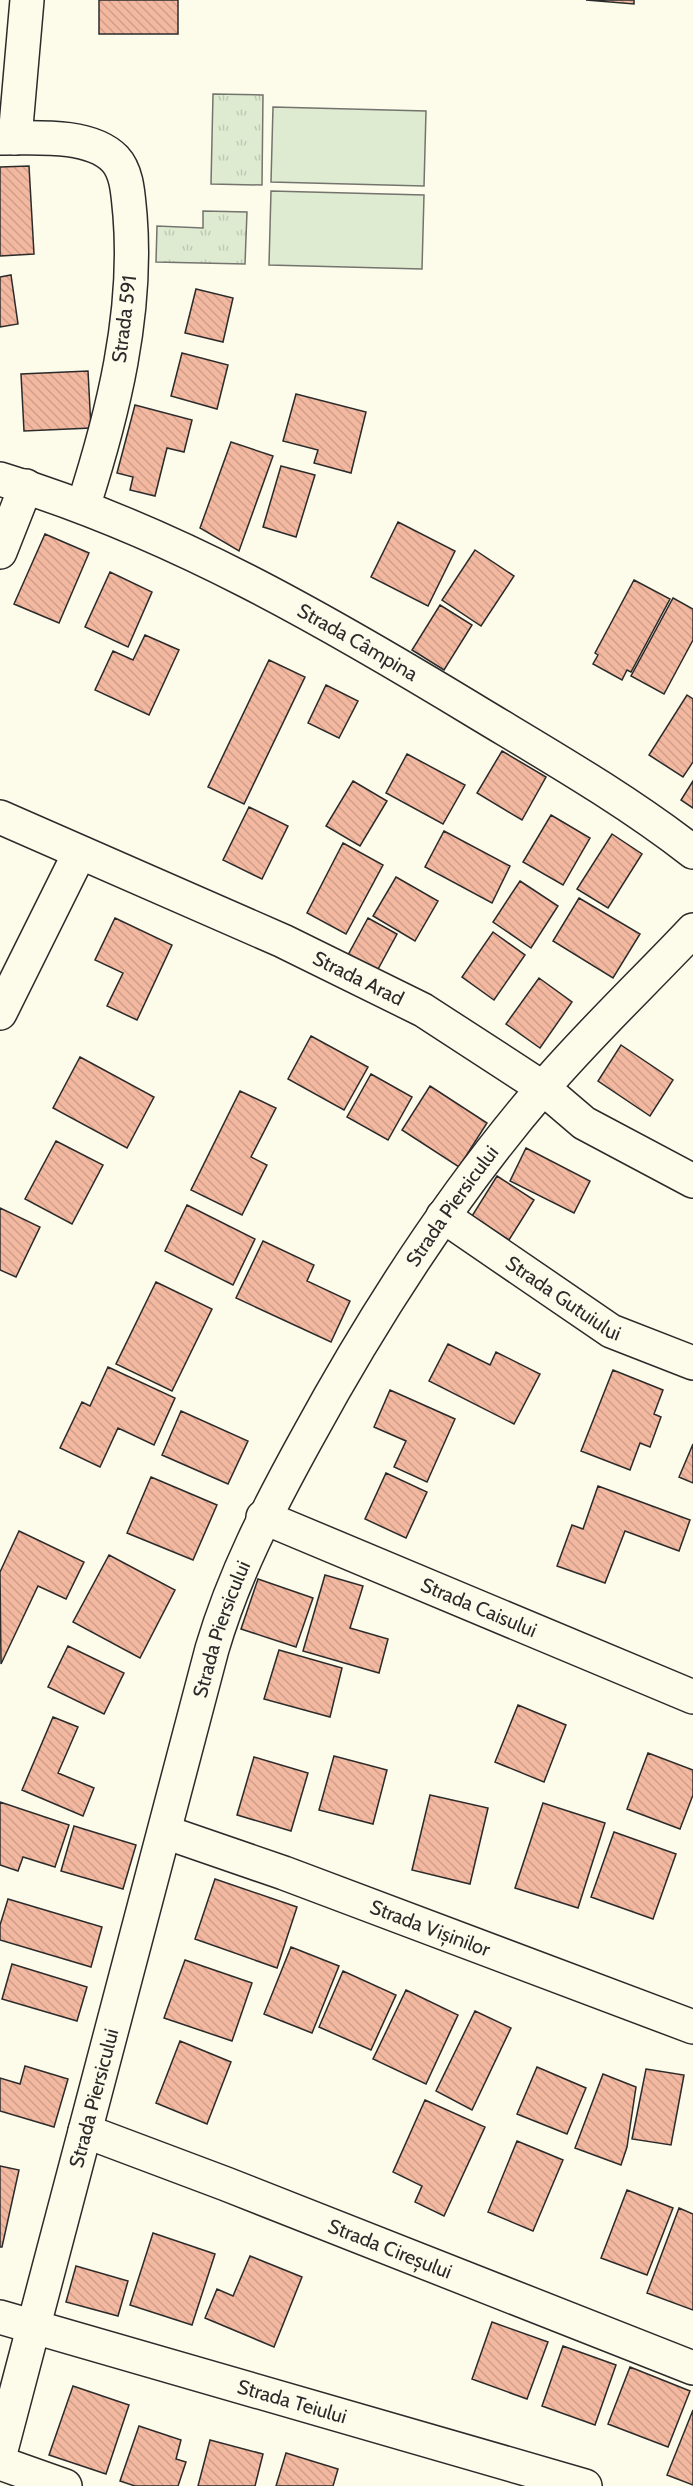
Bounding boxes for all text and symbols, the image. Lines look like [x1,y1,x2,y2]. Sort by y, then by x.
street label: Strada 591 [107,274,141,364]
street label: Strada Câmpina [293,598,423,686]
street label: Strada Arad [309,946,408,1011]
street label: Strada Piersicului [401,1141,503,1271]
street label: Strada Gutuiului [501,1251,624,1346]
street label: Strada Piersicului [188,1557,255,1700]
street label: Strada Caisului [417,1572,540,1642]
street label: Strada Vișinilor [367,1895,494,1962]
street label: Strada Piersicului [64,2026,124,2170]
street label: Strada Cireșului [325,2213,455,2284]
street label: Strada Teiului [235,2374,350,2429]

